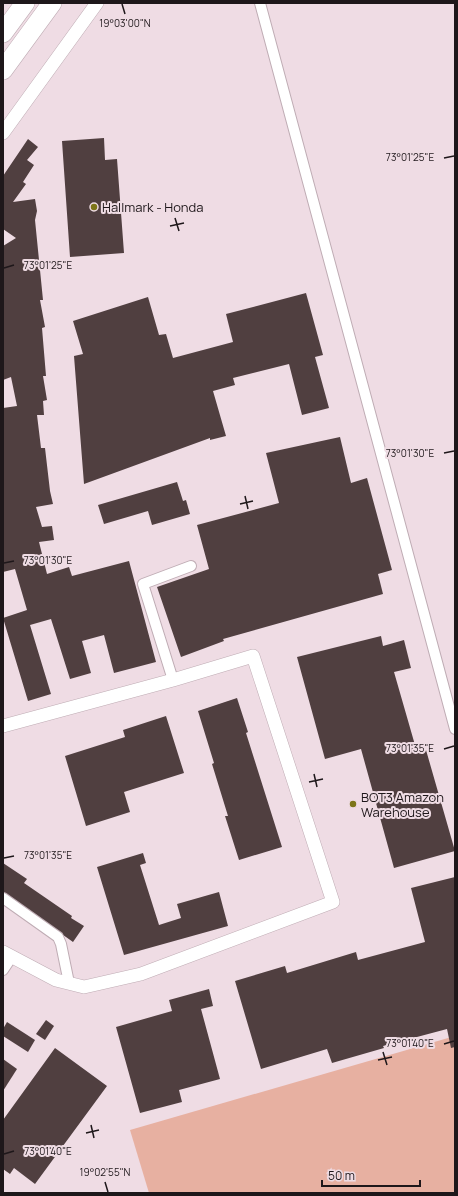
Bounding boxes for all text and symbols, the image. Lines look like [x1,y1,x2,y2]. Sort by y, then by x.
text: 19°03'00"N [99,16,151,30]
text: 73°01'25"E [386,150,434,164]
place label: Hallmark - Honda [102,198,203,216]
marker: Hallmark - Honda [89,202,99,212]
text: 73°01'25"E [24,258,72,272]
text: 73°01'30"E [386,446,435,460]
text: 73°01'30"E [24,553,73,567]
text: 73°01'35"E [386,741,434,755]
place label: BOT3 Amazon Warehouse [361,788,444,821]
marker: BOT3 Amazon Warehouse [348,799,358,809]
text: 73°01'35"E [24,848,72,862]
text: 73°01'40"E [386,1036,434,1050]
text: 73°01'40"E [24,1144,72,1158]
scale bar [322,1162,420,1188]
text: 19°02'55"N [80,1165,131,1179]
text: 50 m [328,1167,355,1184]

